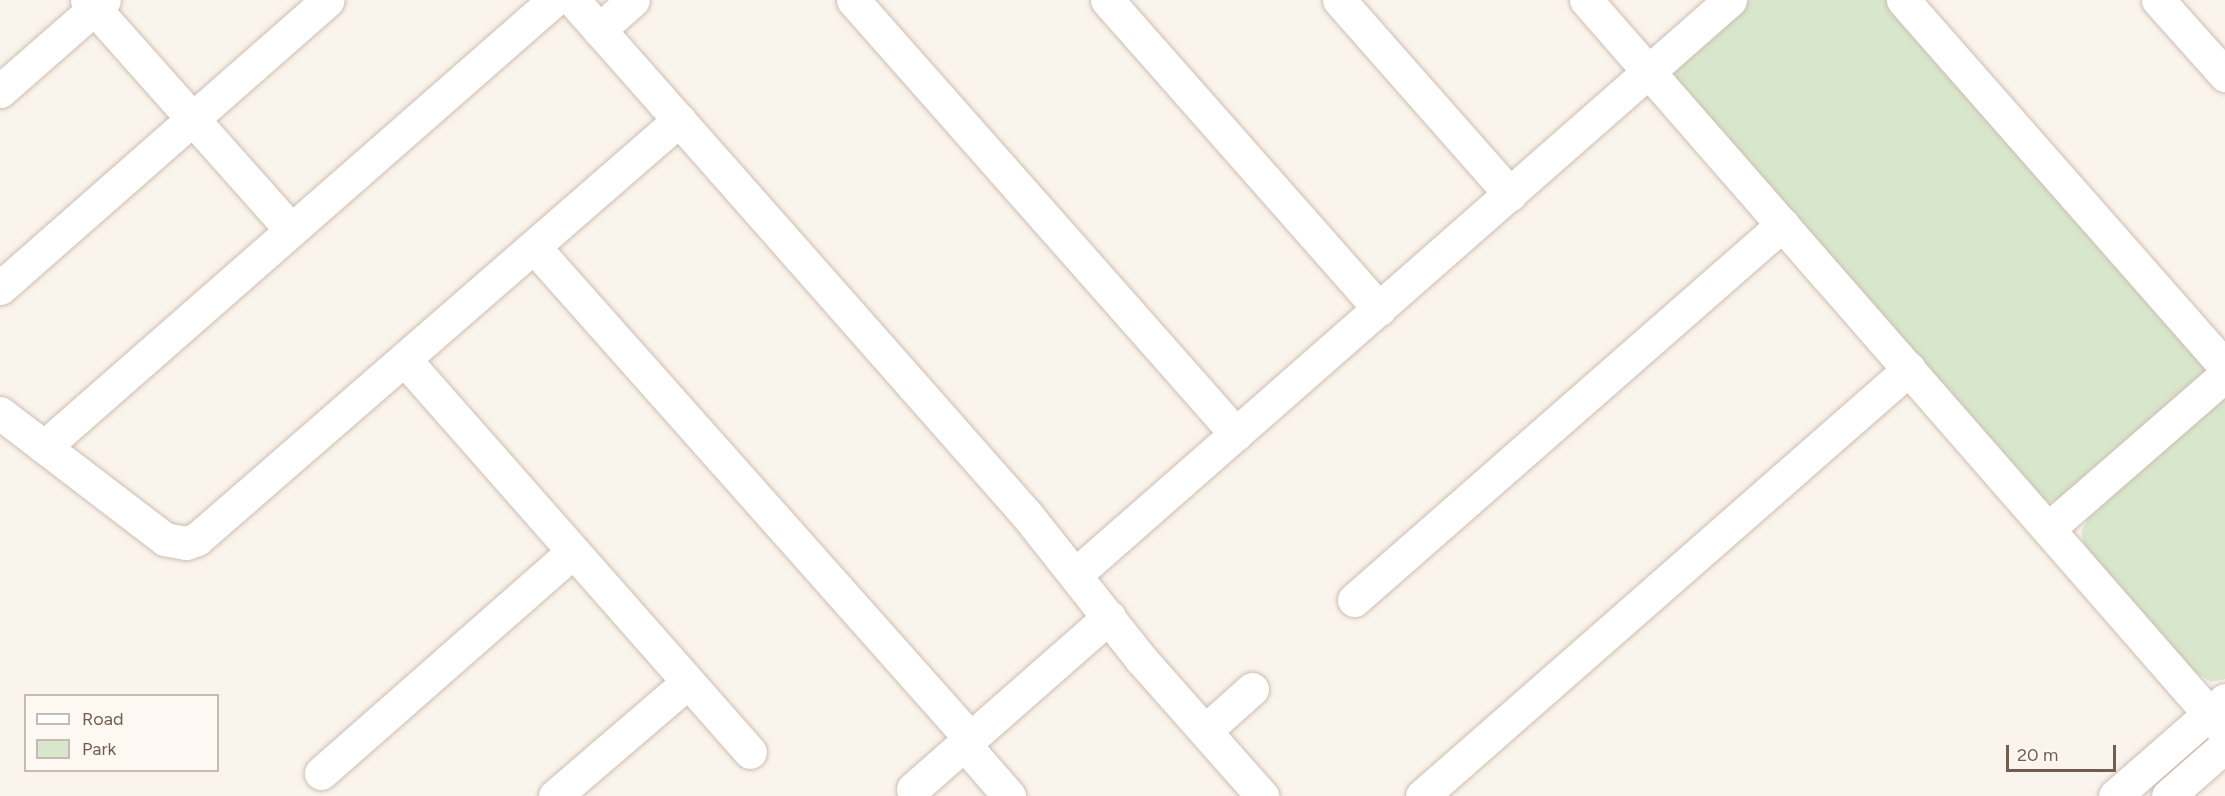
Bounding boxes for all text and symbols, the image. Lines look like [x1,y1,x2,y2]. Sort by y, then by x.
legend [24,694,219,772]
text: Road [82,708,123,730]
scale bar [2009,733,2118,771]
text: Park [82,738,116,760]
text: 20 m [2017,744,2058,766]

